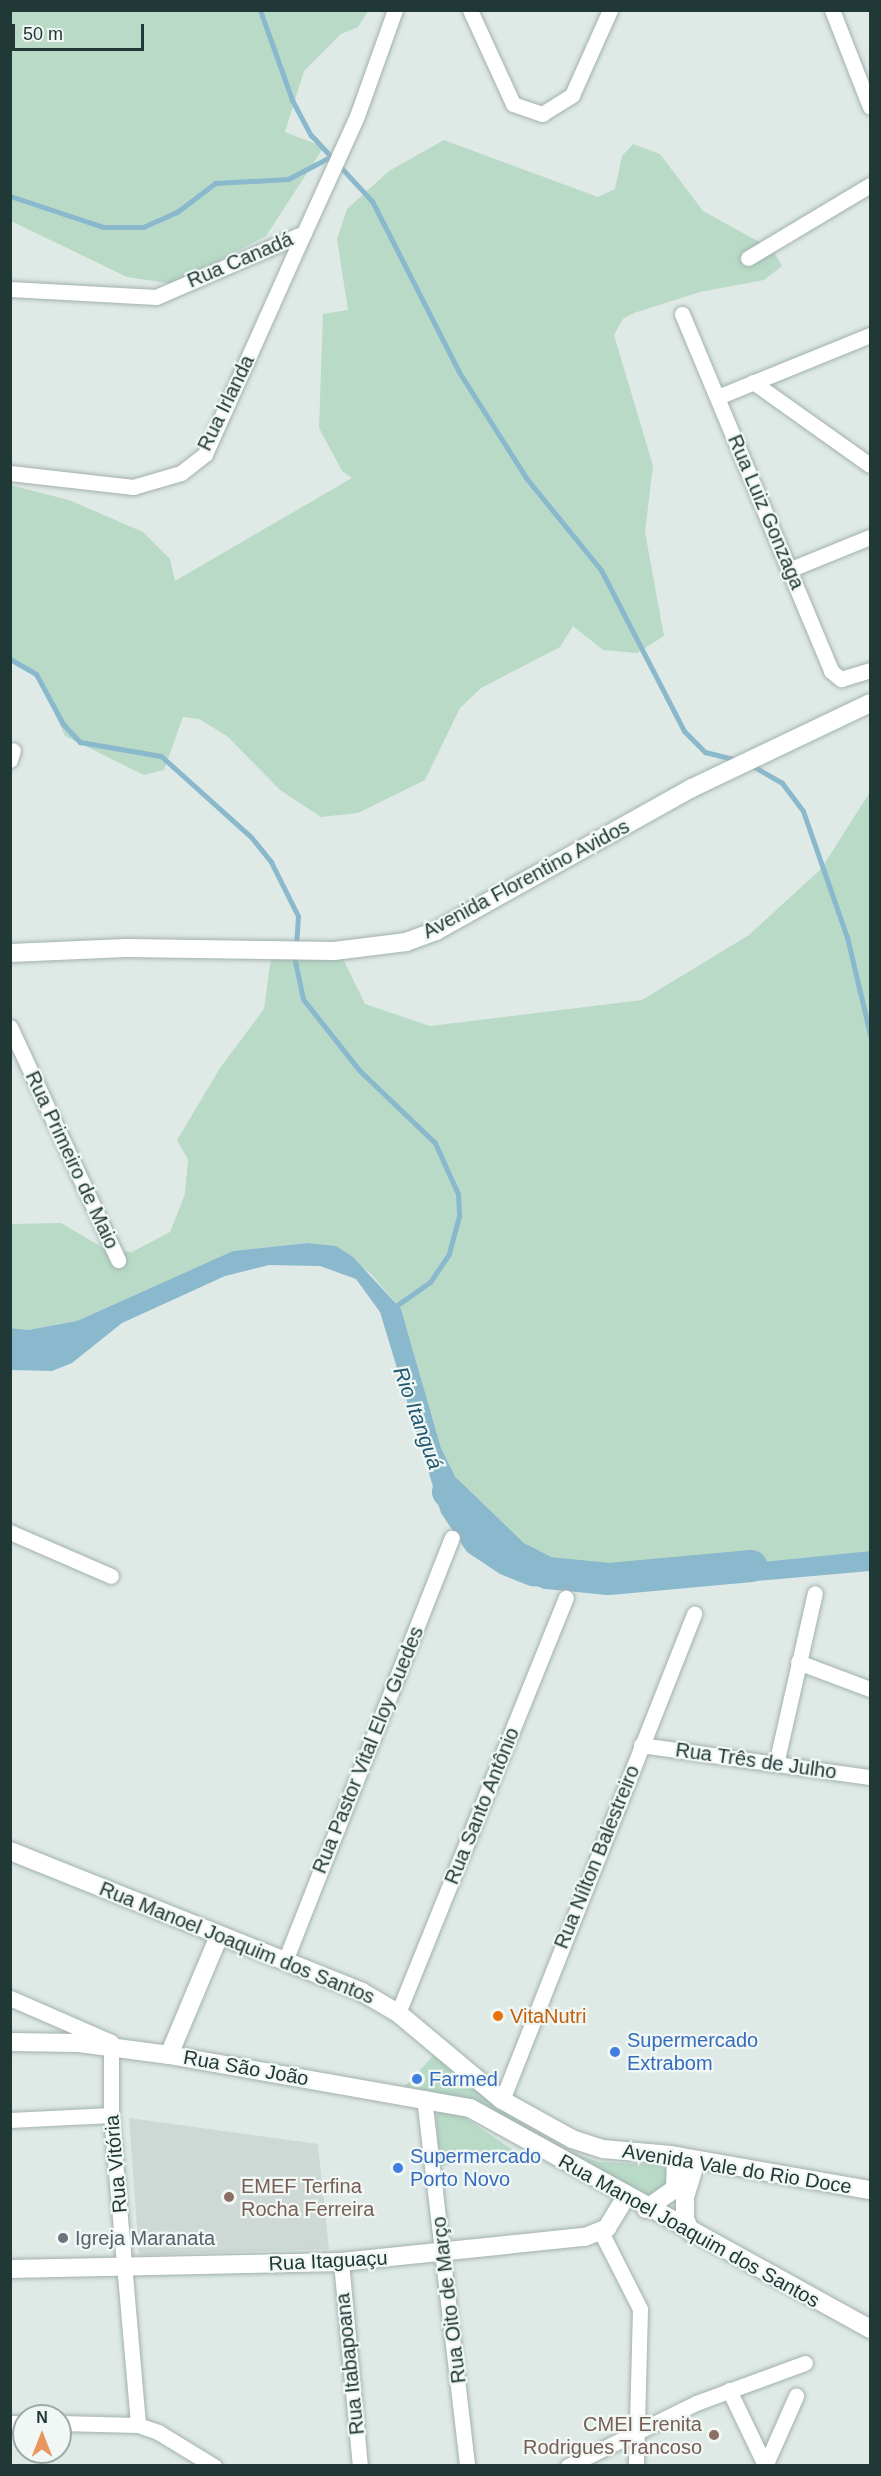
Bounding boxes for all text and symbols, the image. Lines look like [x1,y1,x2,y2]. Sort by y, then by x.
scale bar [15,12,147,50]
text: 50 m [23,24,63,44]
street label: Rua Canadá [184,227,296,293]
street label: Rua Irlanda [193,351,259,455]
street label: Rua Luiz Gonzaga [723,431,809,593]
street label: Avenida Florentino Avidos [418,814,634,944]
street label: Rua Primeiro de Maio [20,1067,124,1253]
water label: Rio Itanguá [388,1363,448,1473]
street label: Rua Pastor Vital Eloy Guedes [307,1623,429,1877]
street label: Rua Santo Antônio [439,1724,525,1888]
street label: Rua Três de Julho [674,1738,838,1784]
street label: Rua Nílton Balestreiro [549,1762,645,1952]
street label: Rua Manoel Joaquim dos Santos [96,1877,378,2009]
place label: VitaNutri [510,2004,586,2028]
marker: VitaNutri [491,2009,505,2023]
place label: Supermercado Extrabom [627,2028,758,2075]
street label: Rua São João [182,2045,310,2091]
marker: Supermercado Extrabom [608,2045,622,2059]
place label: Farmed [429,2067,498,2091]
marker: Farmed [410,2072,424,2086]
street label: Rua Vitória [100,2114,132,2214]
street label: Avenida Vale do Rio Doce [621,2139,853,2199]
place label: Supermercado Porto Novo [410,2144,541,2191]
street label: Rua Manoel Joaquim dos Santos [554,2149,824,2313]
marker: Supermercado Porto Novo [391,2161,405,2175]
place label: EMEF Terfina Rocha Ferreira [241,2174,374,2221]
marker: EMEF Terfina Rocha Ferreira [222,2190,236,2204]
street label: Rua Oito de Março [427,2215,471,2385]
place label: Igreja Maranata [75,2226,215,2250]
marker: Igreja Maranata [56,2231,70,2245]
street label: Rua Itaguaçu [268,2246,388,2276]
street label: Rua Itabapoana [331,2292,369,2436]
north arrow [12,2404,72,2464]
text: N [36,2409,48,2426]
place label: CMEI Erenita Rodrigues Trancoso [523,2412,702,2459]
marker: CMEI Erenita Rodrigues Trancoso [707,2428,721,2442]

